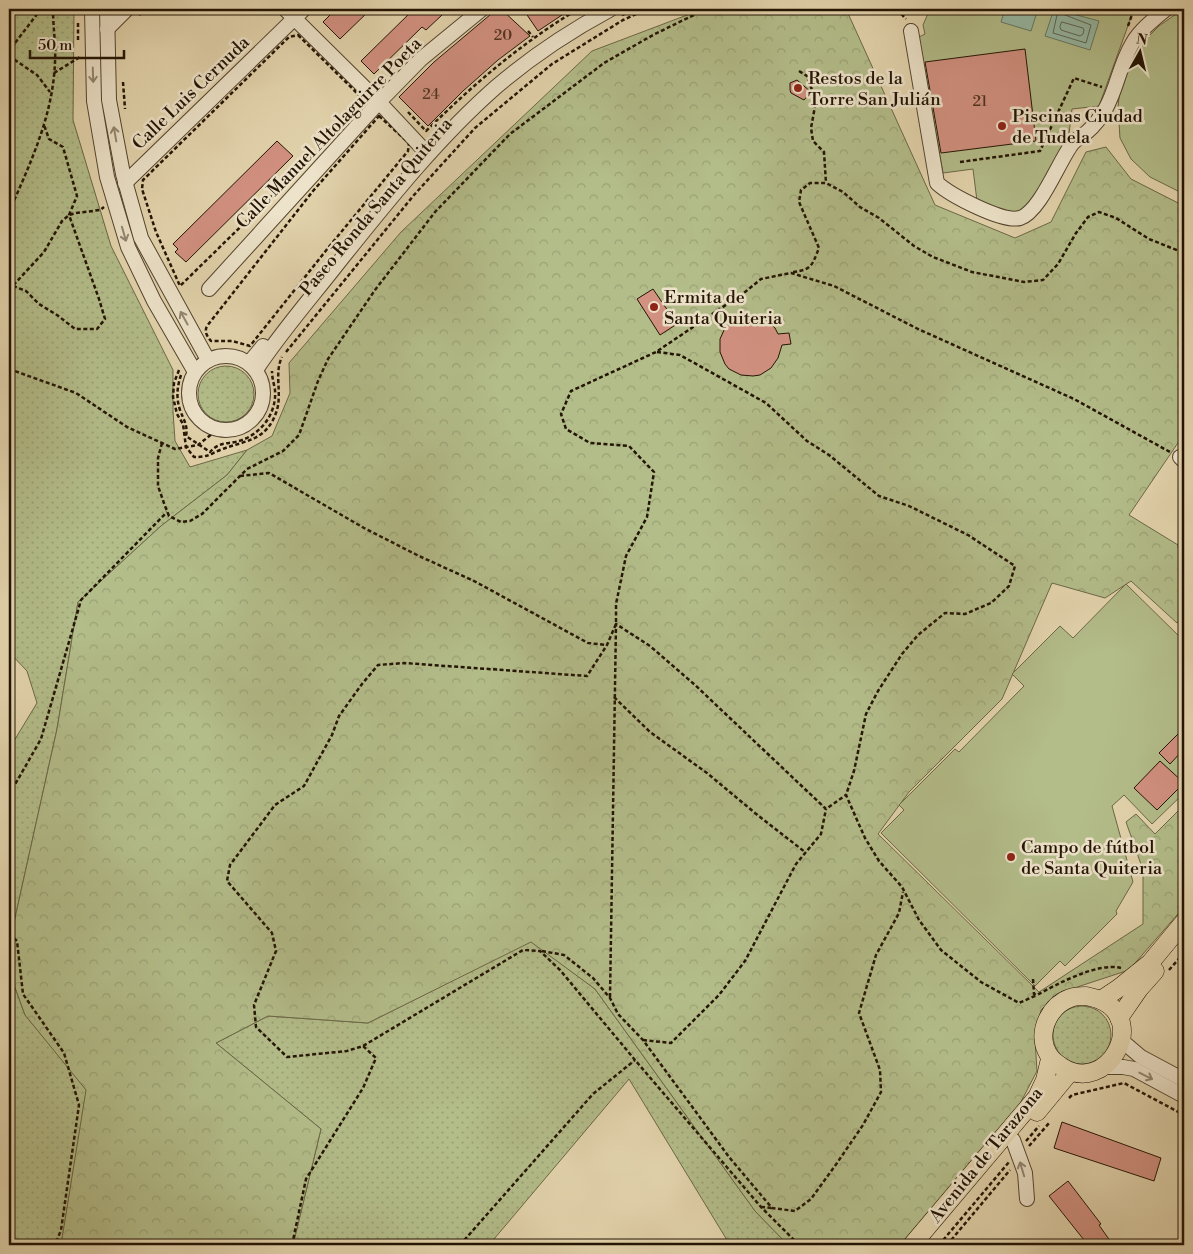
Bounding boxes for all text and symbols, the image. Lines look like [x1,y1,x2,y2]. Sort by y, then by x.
house number: 20 [494,26,512,45]
scale bar [30,28,124,60]
north arrow [1116,28,1166,78]
street label: Calle Luis Cernuda [127,30,255,155]
text: N [1135,30,1148,50]
street label: Calle Manuel Altolaguirre Poeta [231,32,427,234]
text: 50 m [38,36,72,55]
one-way arrow [89,67,98,83]
place label: Restos de la Torre San Julián [808,67,941,111]
marker: Restos de la Torre San Julián [792,82,804,94]
house number: 24 [422,85,440,104]
house number: 21 [972,92,988,111]
place label: Piscinas Ciudad de Tudela [1012,105,1143,149]
street label: Paseo Ronda Santa Quiteria [295,112,458,301]
marker: Piscinas Ciudad de Tudela [996,120,1008,132]
one-way arrow [110,127,120,143]
one-way arrow [120,225,130,241]
place label: Ermita de Santa Quiteria [664,286,783,330]
marker: Ermita de Santa Quiteria [648,301,660,313]
one-way arrow [179,311,189,325]
place label: Campo de fútbol de Santa Quiteria [1021,836,1163,880]
marker: Campo de fútbol de Santa Quiteria [1005,851,1017,863]
one-way arrow [1138,1071,1153,1081]
street label: Avenida de Tarazona [924,1082,1048,1228]
one-way arrow [1017,1161,1027,1177]

